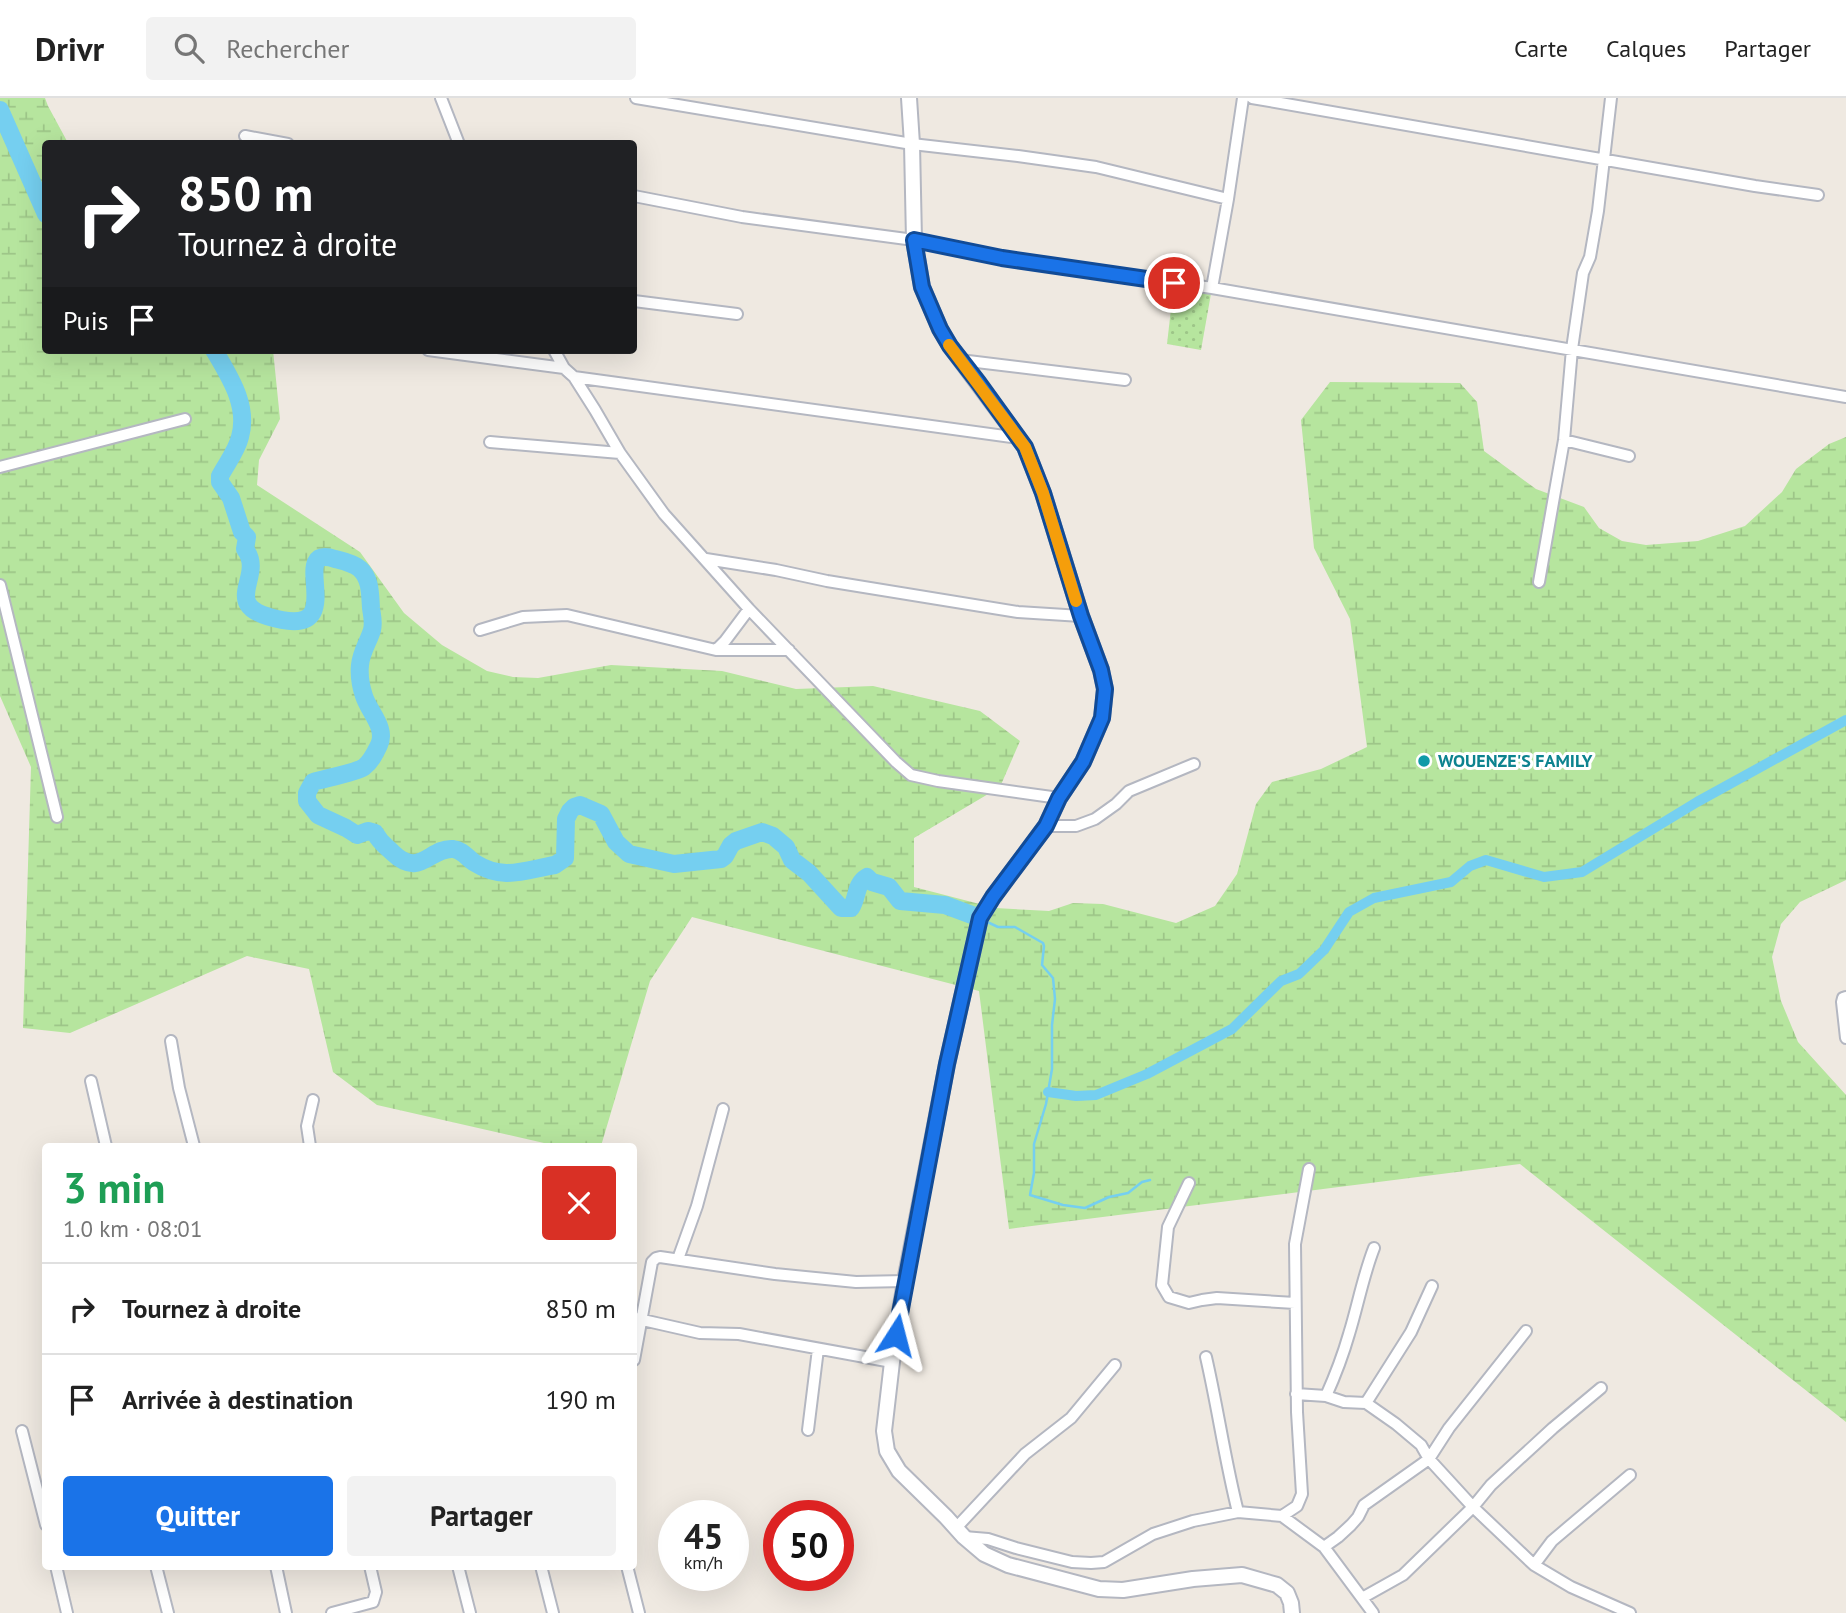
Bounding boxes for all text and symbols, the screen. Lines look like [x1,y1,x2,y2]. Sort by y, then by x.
search box [146,17,636,80]
text: Drivr [35,27,104,70]
icon: search [170,29,208,67]
text: Rechercher [226,32,349,65]
text: Carte [1514,33,1568,64]
text: Calques [1606,33,1686,64]
text: Partager [1724,33,1811,64]
text: 850 m [178,161,313,225]
icon: right [63,168,154,259]
text: Tournez à droite [178,223,397,265]
pin [1144,253,1204,313]
icon: arrive [1155,264,1193,302]
icon: arrive [123,301,161,339]
text: Puis [63,304,109,337]
place label: WOUENZE'S FAMILY [1438,749,1593,772]
marker: WOUENZE'S FAMILY [1416,753,1432,769]
text: 3 min [63,1160,165,1215]
button: close [542,1166,616,1240]
text: 1.0 km · 08:01 [63,1214,202,1243]
icon: right [63,1290,101,1328]
text: Tournez à droite [122,1292,301,1325]
text: 850 m [545,1292,616,1325]
position arrow [859,1298,933,1372]
icon: arrive [63,1381,101,1419]
text: Arrivée à destination [122,1383,353,1416]
text: 190 m [545,1383,616,1416]
button: Quitter [63,1476,333,1556]
button: Partager [347,1476,616,1556]
speed limit sign: 50 [763,1500,854,1591]
text: 45 [684,1513,723,1559]
text: km/h [684,1551,723,1574]

